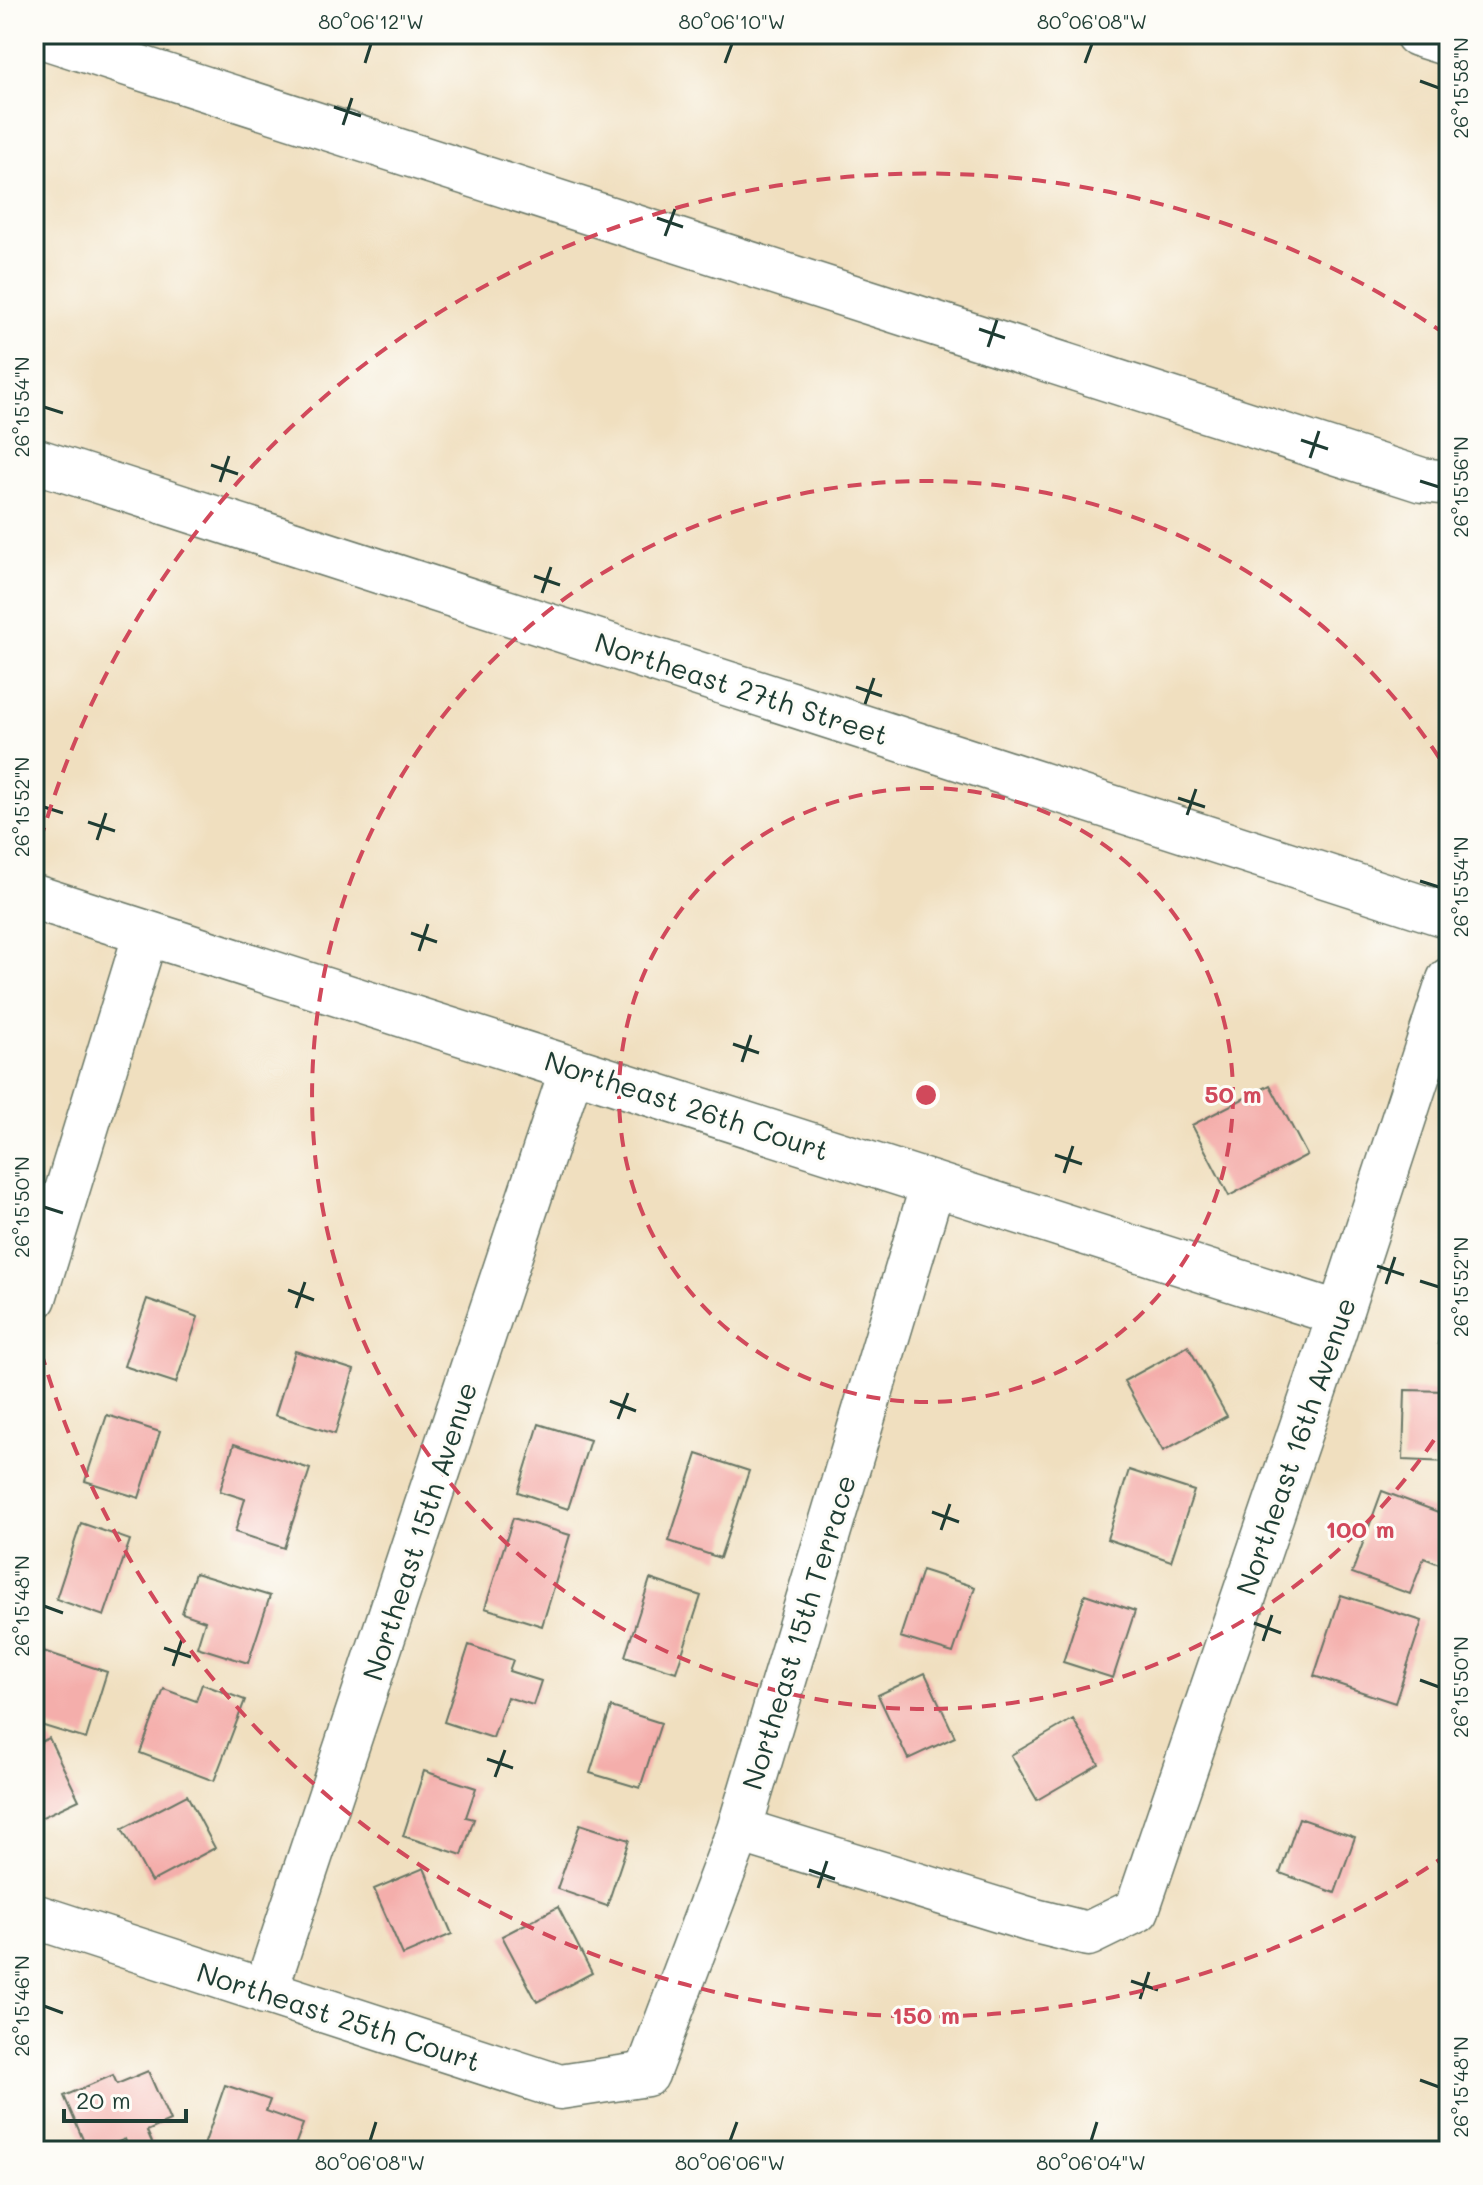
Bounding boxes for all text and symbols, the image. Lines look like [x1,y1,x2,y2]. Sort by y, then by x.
text: 80°06'12"W [318,8,424,34]
text: 80°06'10"W [679,8,785,34]
text: 80°06'08"W [1037,8,1147,34]
text: 26°15'58"N [1447,37,1473,139]
text: 26°15'54"N [8,356,34,458]
text: 26°15'56"N [1447,436,1473,538]
street label: Northeast 27th Street [591,624,893,752]
text: 26°15'52"N [8,757,34,857]
text: 26°15'54"N [1447,836,1473,938]
street label: Northeast 26th Court [540,1042,834,1168]
text: 50 m [1204,1078,1262,1109]
centre of rings [912,1081,940,1109]
text: 26°15'50"N [8,1156,34,1258]
text: 26°15'52"N [1447,1237,1473,1337]
street label: Northeast 16th Avenue [1227,1292,1363,1600]
street label: Northeast 15th Avenue [354,1377,484,1685]
street label: Northeast 15th Terrace [733,1470,863,1794]
text: 100 m [1325,1513,1395,1544]
text: 26°15'48"N [8,1555,34,1657]
text: 26°15'50"N [1447,1636,1473,1738]
street label: Northeast 25th Court [192,1953,486,2079]
text: 26°15'46"N [8,1955,34,2057]
text: 150 m [892,1999,960,2030]
text: 26°15'48"N [1447,2036,1473,2138]
scale bar [64,2073,186,2123]
text: 20 m [76,2084,131,2115]
text: 80°06'08"W [315,2149,425,2175]
text: 80°06'06"W [675,2149,785,2175]
text: 80°06'04"W [1036,2149,1146,2175]

